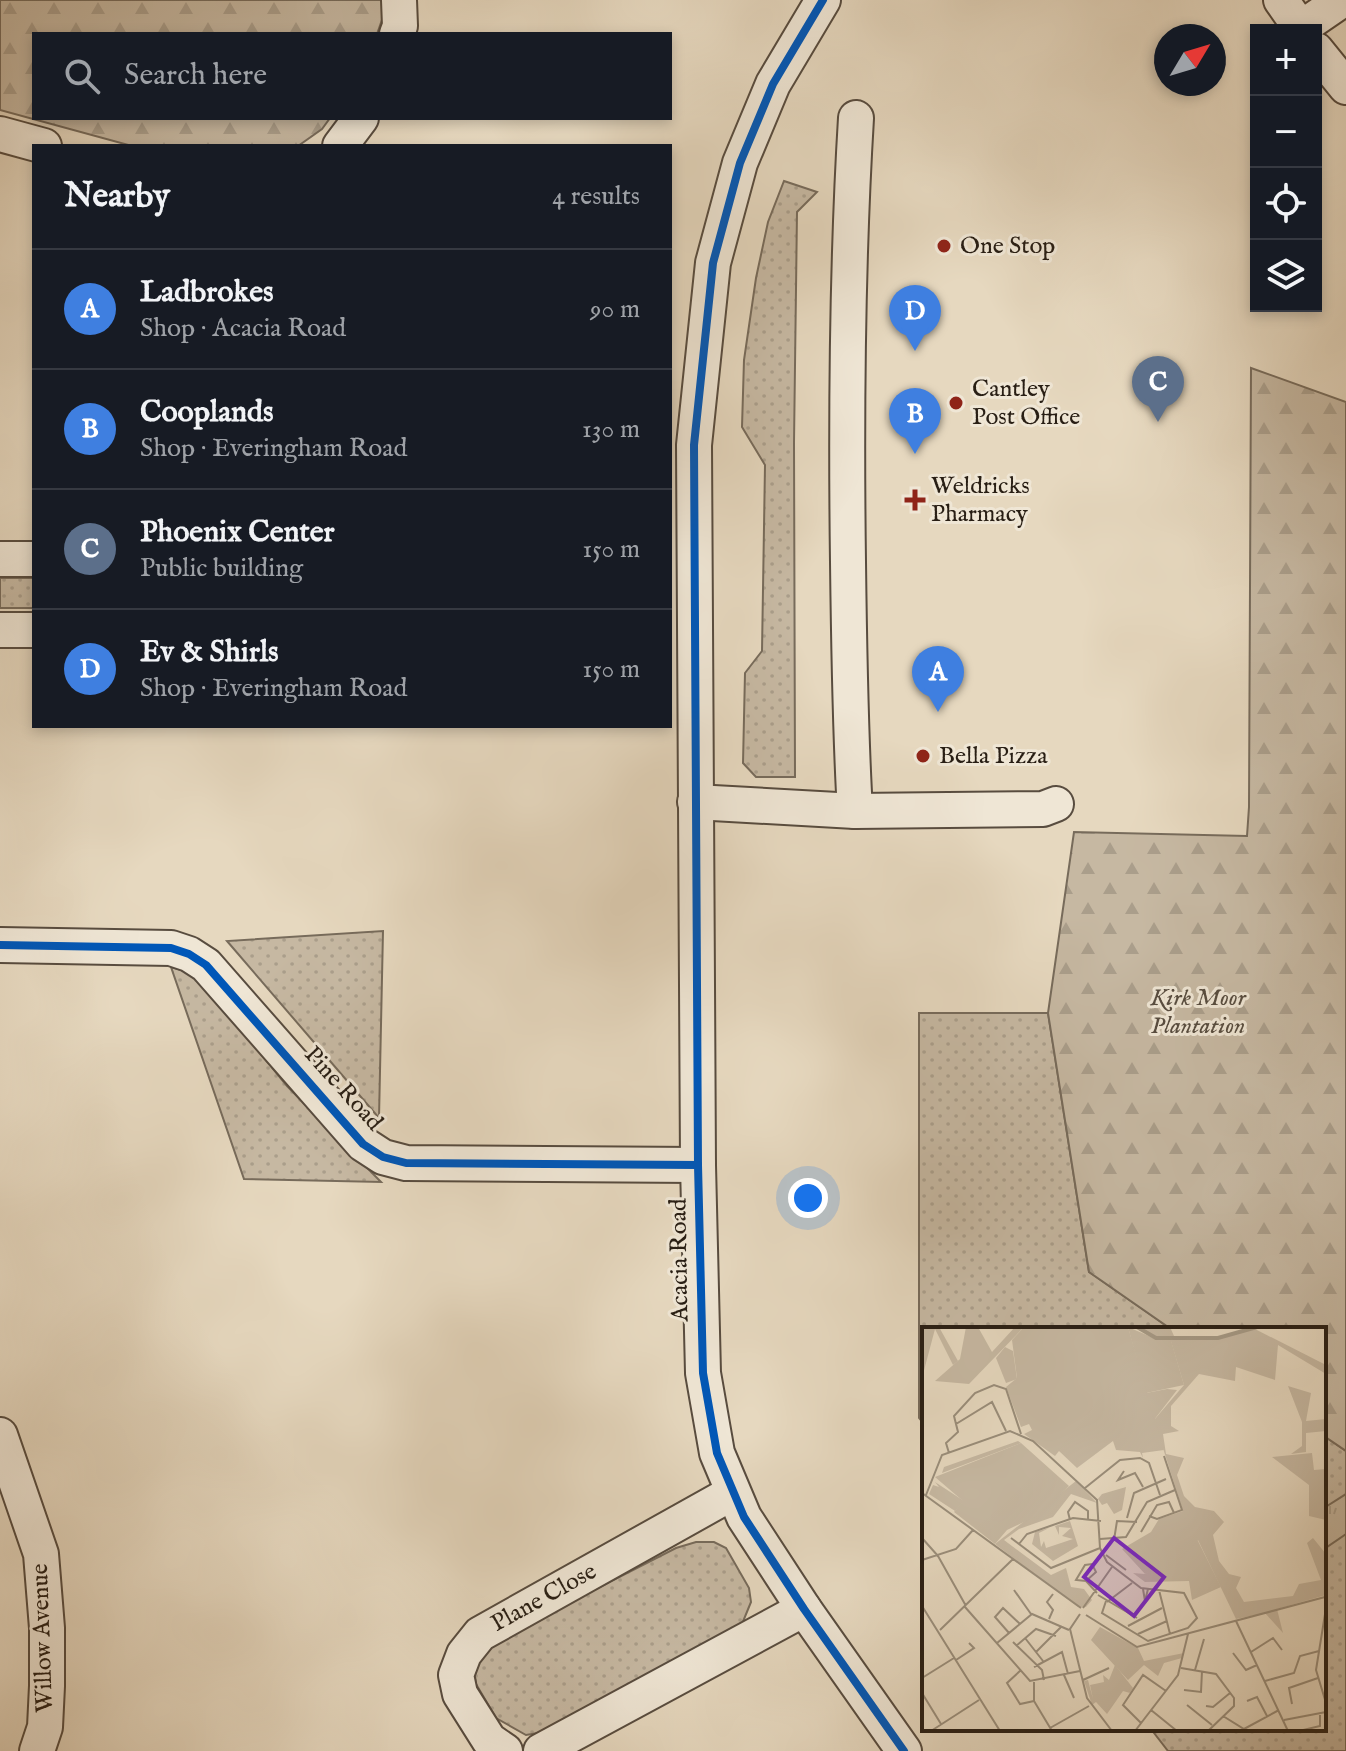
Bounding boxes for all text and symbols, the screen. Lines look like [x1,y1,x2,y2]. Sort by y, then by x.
north arrow [1154,24,1226,96]
map controls [1250,24,1322,312]
button: + [1250,24,1322,96]
search box [32,32,672,120]
icon: search [60,54,104,98]
text: Search here [124,57,267,95]
button: − [1250,96,1322,168]
button: locate [1250,168,1322,240]
text: Nearby [64,175,170,218]
text: 4 results [552,180,640,213]
place label: One Stop [960,231,1055,262]
marker: One Stop [935,237,953,255]
button: layers [1250,240,1322,312]
text: Ladbrokes [140,274,273,312]
pin: D [889,285,941,351]
text: A [81,293,99,326]
text: 90 m [590,293,640,326]
text: Shop · Acacia Road [140,312,346,345]
pin: C [1132,356,1184,422]
place label: Cantley Post Office [972,374,1080,433]
pin: B [889,388,941,454]
text: Cooplands [140,394,274,432]
marker: Cantley Post Office [947,394,965,412]
text: B [81,413,99,446]
text: 130 m [582,413,640,446]
text: Shop · Everingham Road [140,432,407,465]
place label: Weldricks Pharmacy [931,471,1030,530]
marker: Weldricks Pharmacy [906,491,924,509]
text: Phoenix Center [140,514,335,552]
text: C [81,533,99,566]
text: 150 m [582,533,640,566]
text: Public building [140,552,303,585]
text: Ev & Shirls [140,634,279,672]
pin: A [912,646,964,712]
text: D [80,653,100,686]
text: 150 m [582,653,640,686]
text: Shop · Everingham Road [140,672,407,705]
place label: Bella Pizza [939,741,1048,772]
marker: Bella Pizza [914,747,932,765]
park label: Kirk Moor Plantation [1149,983,1247,1042]
street label: Pine Road [297,1040,389,1138]
your location [788,1178,828,1218]
street label: Acacia Road [663,1198,697,1323]
inset map [922,1327,1326,1731]
street label: Plane Close [486,1556,602,1640]
street label: Willow Avenue [25,1563,61,1713]

